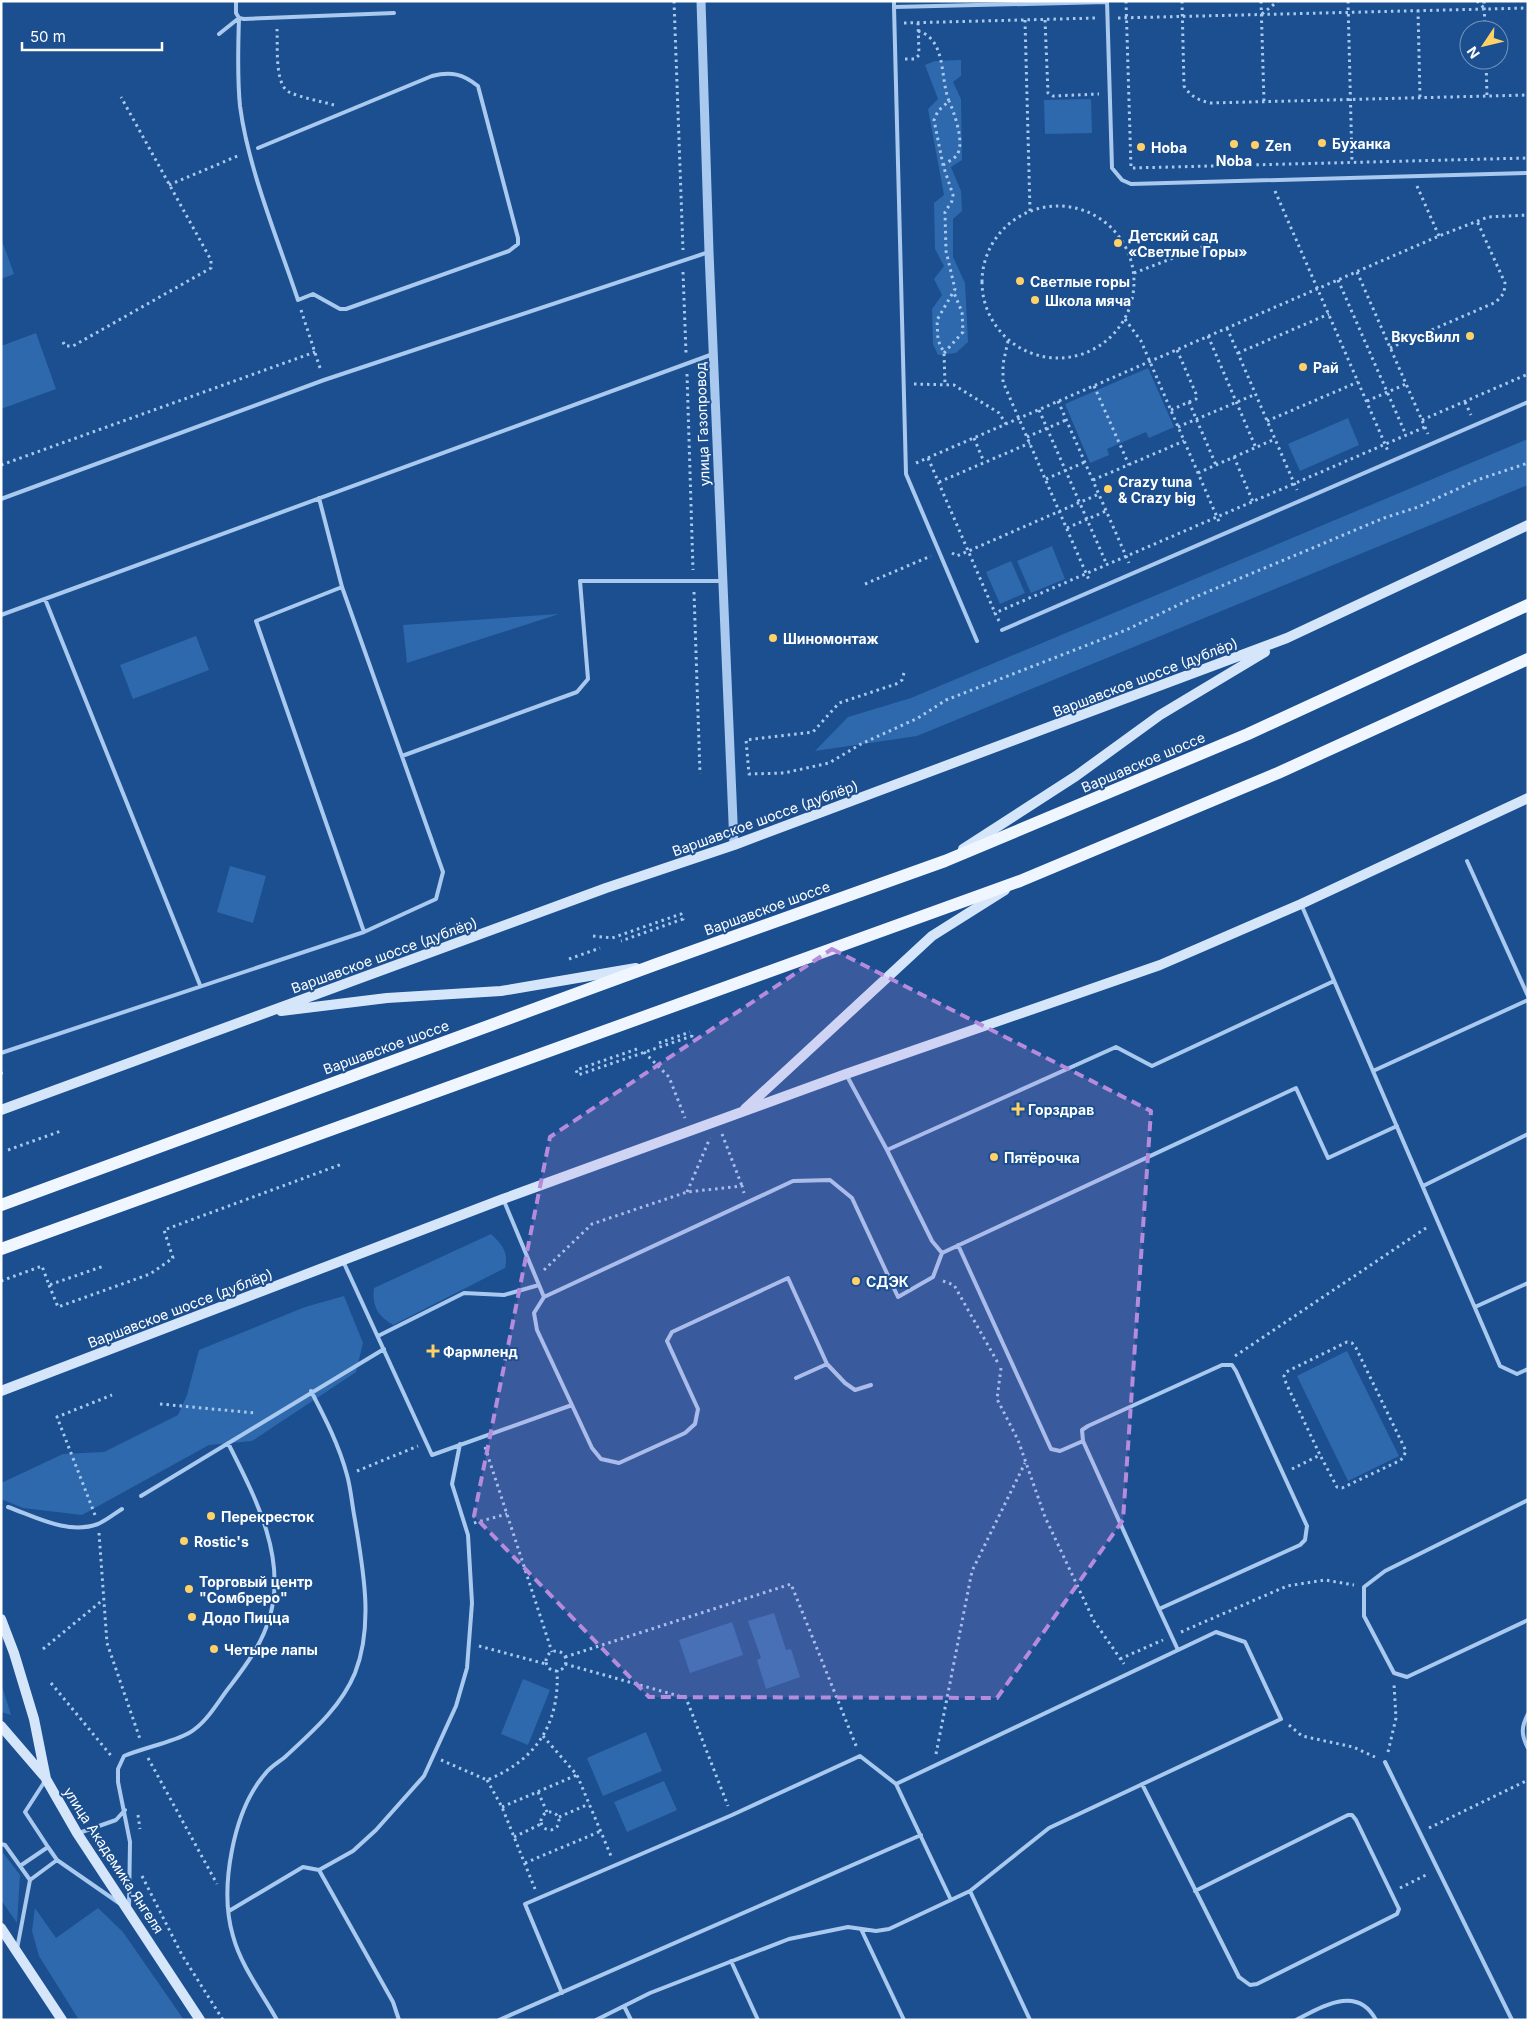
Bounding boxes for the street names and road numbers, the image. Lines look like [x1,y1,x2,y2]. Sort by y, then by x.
street label: улица Газопровод [691,361,713,486]
street label: Варшавское шоссе (дублёр) [1050,634,1240,720]
street label: Варшавское шоссе [1079,728,1207,796]
street label: Варшавское шоссе (дублёр) [670,776,860,860]
street label: Варшавское шоссе [702,877,832,939]
street label: Варшавское шоссе (дублёр) [289,913,479,997]
street label: Варшавское шоссе [321,1016,451,1078]
street label: Варшавское шоссе (дублёр) [85,1265,275,1351]
street label: улица Академика Янгеля [60,1784,168,1936]

